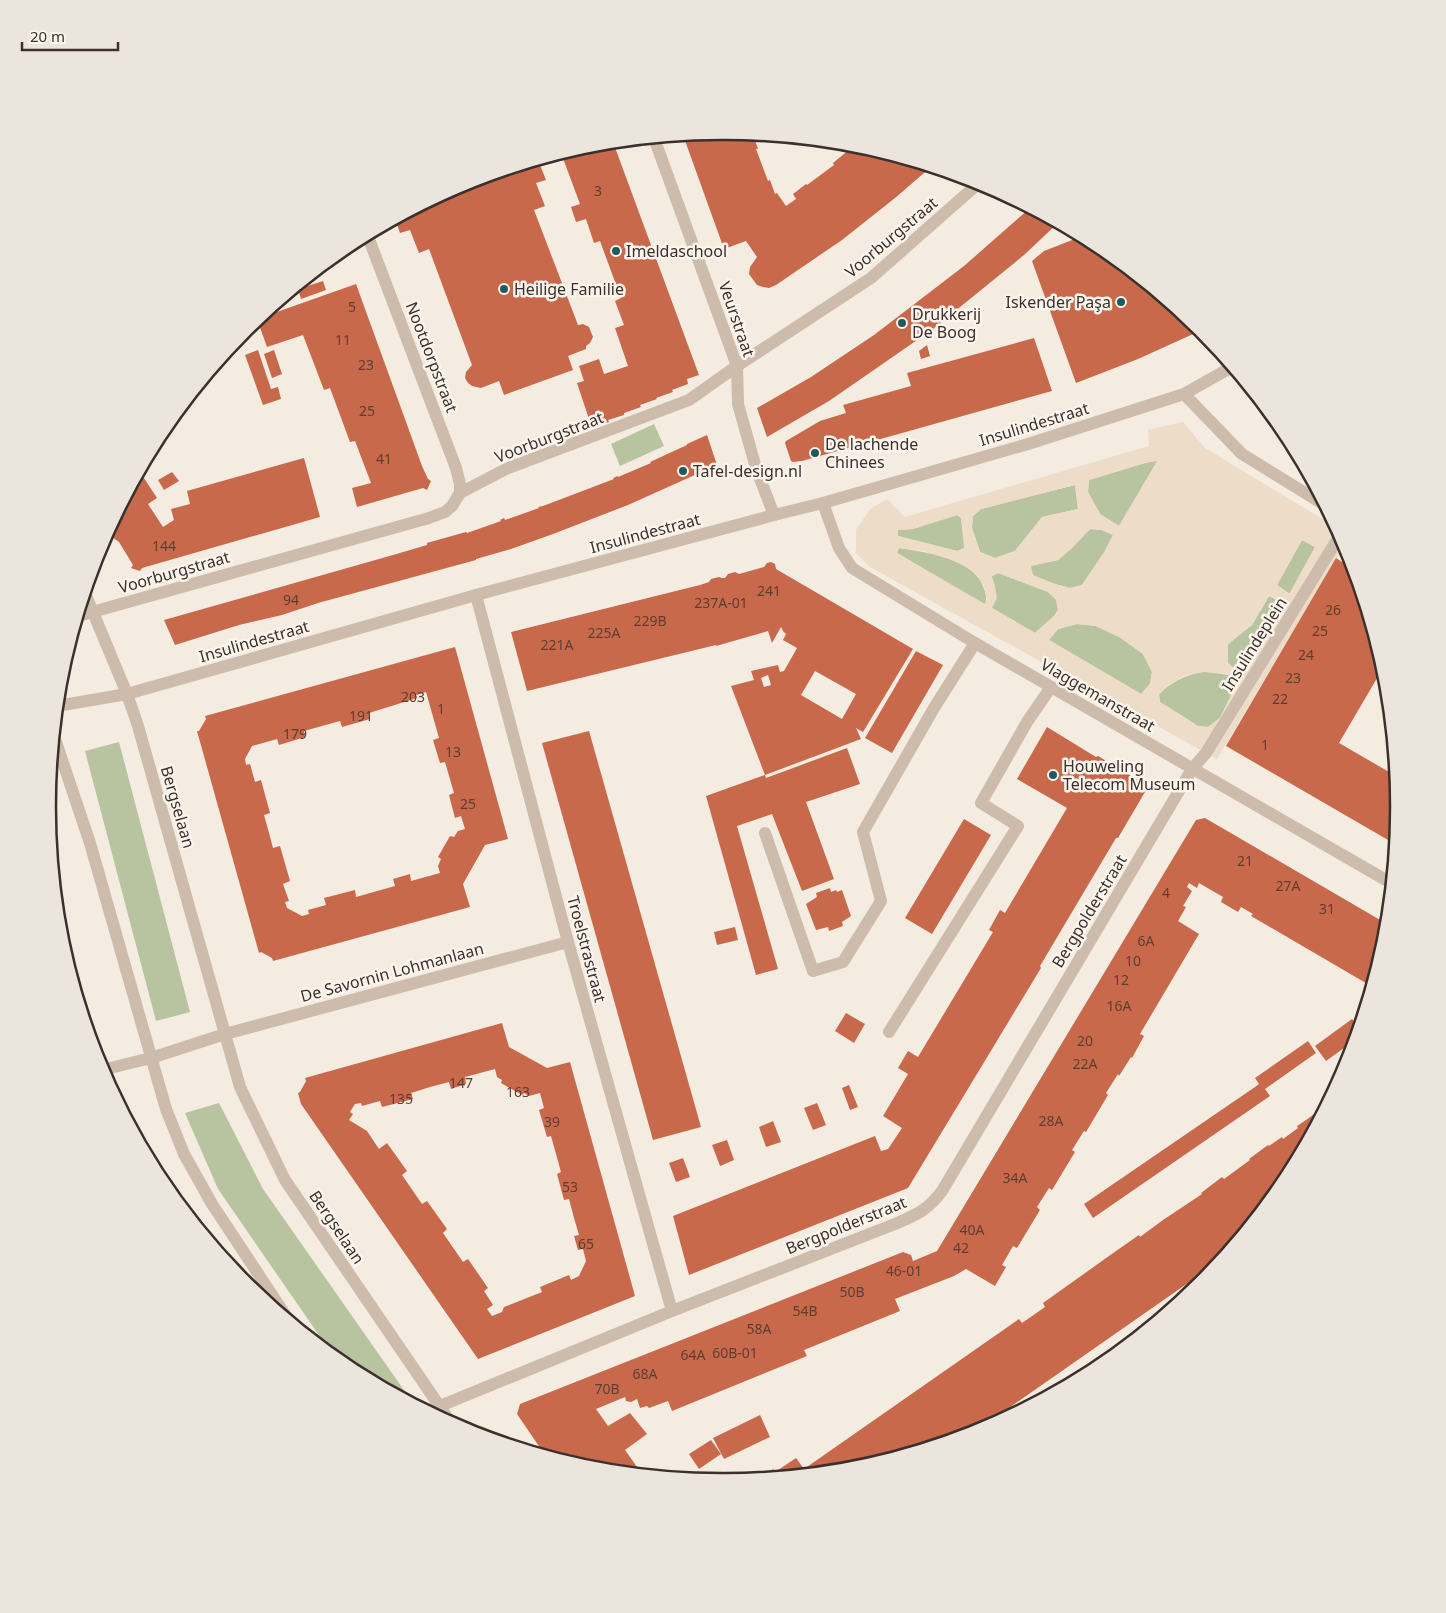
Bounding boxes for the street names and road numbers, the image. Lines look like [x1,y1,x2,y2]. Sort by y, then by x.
street label: Voorburgstraat [840,192,942,282]
street label: Veurstraat [714,278,760,360]
street label: Nootdorpstraat [401,299,463,416]
street label: Insulindestraat [977,397,1092,451]
street label: Voorburgstraat [492,406,607,468]
street label: Insulindestraat [587,508,703,558]
street label: Voorburgstraat [116,546,232,598]
street label: Insulindeplein [1216,593,1292,695]
street label: Insulindestraat [196,615,312,667]
street label: Vlaggemanstraat [1037,653,1159,737]
street label: Bergselaan [156,763,200,851]
street label: Bergpolderstraat [1047,850,1132,972]
street label: Troelstrastraat [562,893,612,1005]
street label: De Savornin Lohmanlaan [298,937,486,1007]
street label: Bergselaan [304,1186,370,1268]
street label: Bergpolderstraat [782,1191,910,1259]

